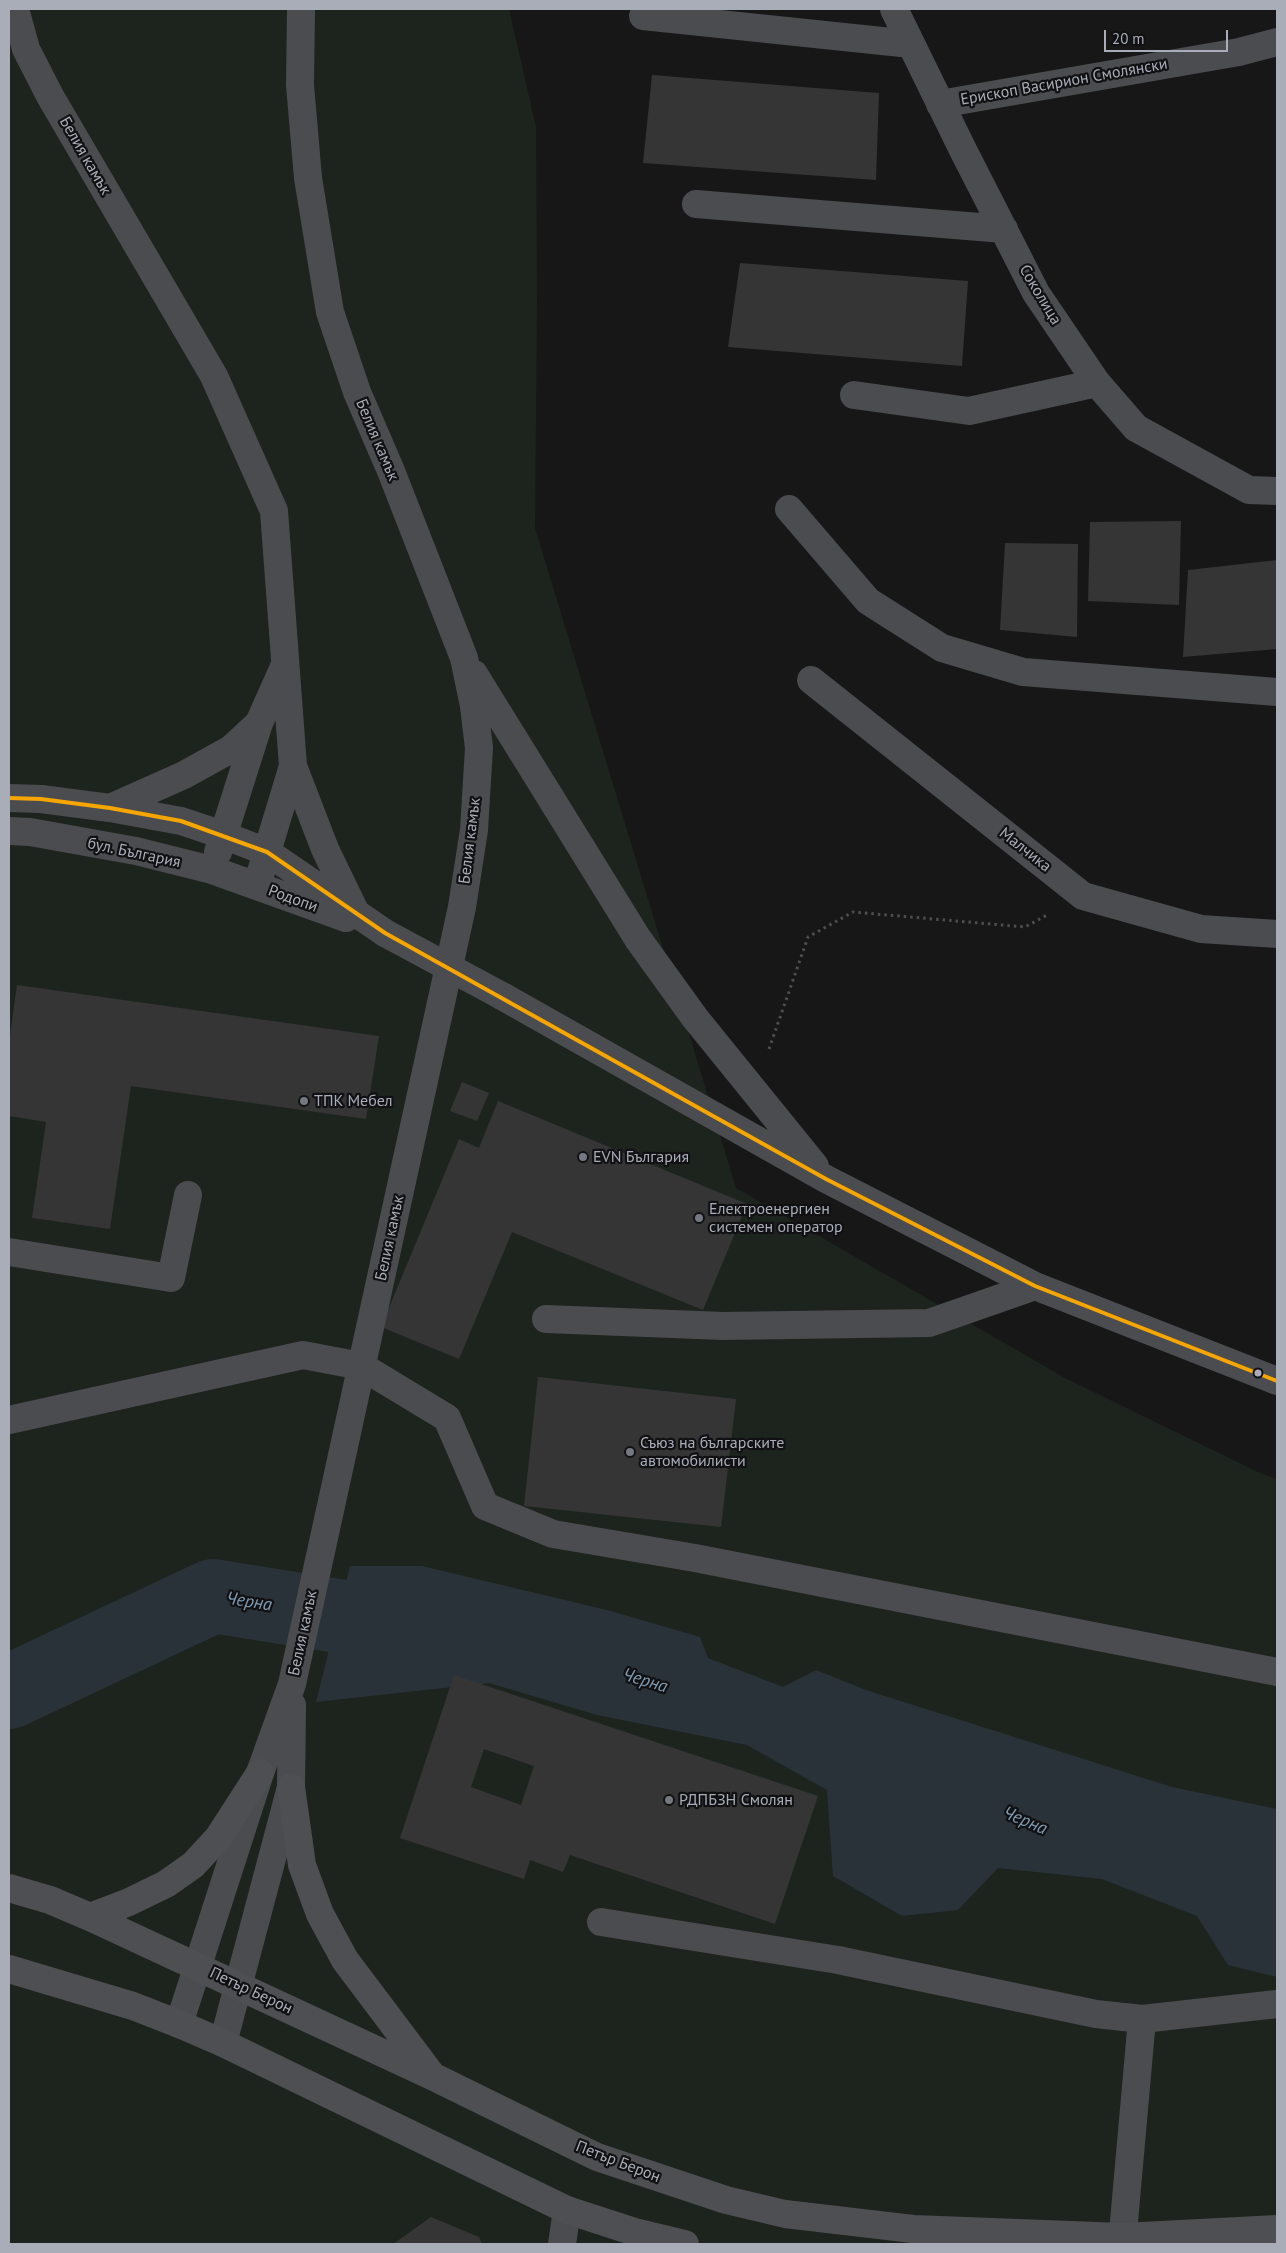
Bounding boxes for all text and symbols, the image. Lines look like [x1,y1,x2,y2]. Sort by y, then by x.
scale bar [1106,20,1230,52]
text: 20 m [1112,29,1145,48]
street label: Ерископ Васирион Смолянски [959,54,1169,110]
street label: Белия камък [55,114,115,198]
street label: Соколица [1015,262,1065,328]
street label: Белия камък [351,396,403,484]
street label: Белия камък [455,797,485,885]
street label: Малчика [995,824,1055,876]
street label: бул. България [86,834,182,872]
street label: Родопи [266,881,320,917]
place label: ТПК Мебел [314,1091,393,1111]
marker: ТПК Мебел [298,1095,310,1107]
place label: EVN България [593,1147,689,1167]
marker: EVN България [577,1151,589,1163]
street label: Белия камък [372,1194,408,1282]
place label: Електроенергиен системен оператор [709,1199,843,1237]
marker: Електроенергиен системен оператор [693,1212,705,1224]
unlabelled marker [1253,1368,1263,1378]
place label: Съюз на българските автомобилисти [640,1433,784,1471]
marker: Съюз на българските автомобилисти [624,1446,636,1458]
water label: Черна [225,1588,273,1616]
street label: Белия камък [285,1589,321,1677]
water label: Черна [620,1664,670,1698]
place label: РДПБЗН Смолян [679,1790,793,1810]
marker: РДПБЗН Смолян [663,1794,675,1806]
water label: Черна [1000,1802,1050,1840]
street label: Петър Берон [207,1963,295,2019]
street label: Петър Берон [573,2137,663,2187]

